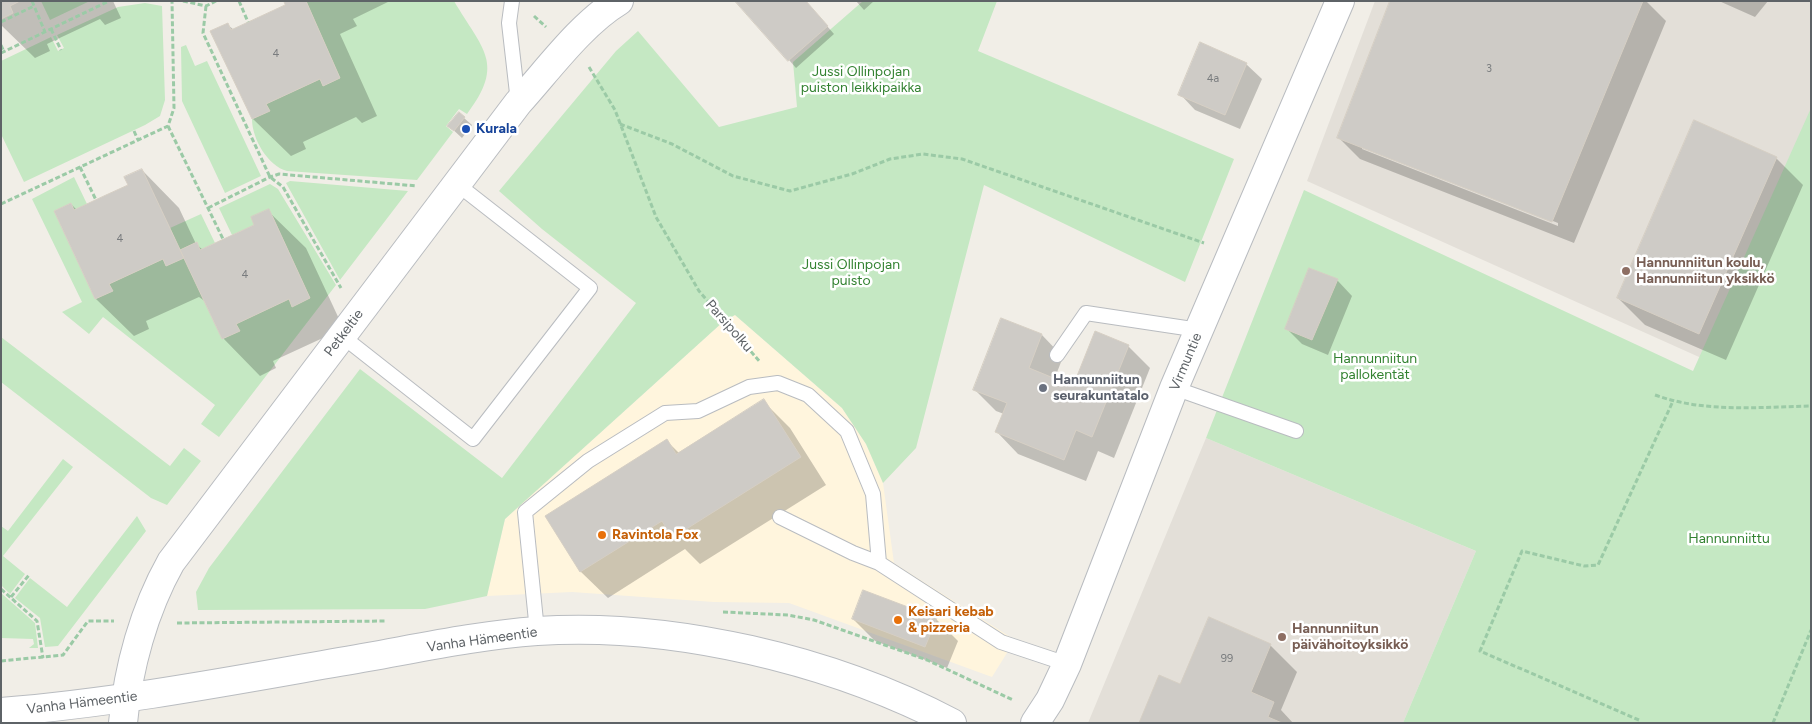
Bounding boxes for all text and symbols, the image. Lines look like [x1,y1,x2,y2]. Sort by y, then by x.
house number: 4 [273,47,279,61]
house number: 3 [1486,62,1492,76]
park label: Jussi Ollinpojan puiston leikkipaikka [801,64,921,96]
house number: 4a [1207,72,1219,86]
place label: Kurala [476,121,517,137]
marker: Kurala [460,123,472,135]
house number: 4 [117,232,123,246]
place label: Hannunniitun koulu, Hannunniitun yksikkö [1636,255,1775,288]
park label: Jussi Ollinpojan puisto [802,257,900,290]
marker: Hannunniitun koulu, Hannunniitun yksikkö [1620,265,1632,277]
house number: 4 [242,268,248,282]
street label: Parsipolku [702,296,756,356]
street label: Petkeltie [321,306,367,360]
street label: Virmuntie [1166,330,1206,394]
park label: Hannunniitun pallokentät [1333,351,1417,384]
place label: Hannunniitun seurakuntatalo [1053,372,1149,404]
marker: Hannunniitun seurakuntatalo [1037,382,1049,394]
place label: Ravintola Fox [612,527,699,543]
marker: Ravintola Fox [596,529,608,541]
park label: Hannunniittu [1688,531,1770,547]
place label: Keisari kebab & pizzeria [908,604,994,636]
marker: Keisari kebab & pizzeria [892,614,904,626]
place label: Hannunniitun päivähoitoyksikkö [1292,621,1408,654]
street label: Vanha Hämeentie [426,624,538,656]
marker: Hannunniitun päivähoitoyksikkö [1276,631,1288,643]
house number: 99 [1221,652,1233,666]
street label: Vanha Hämeentie [26,688,138,718]

